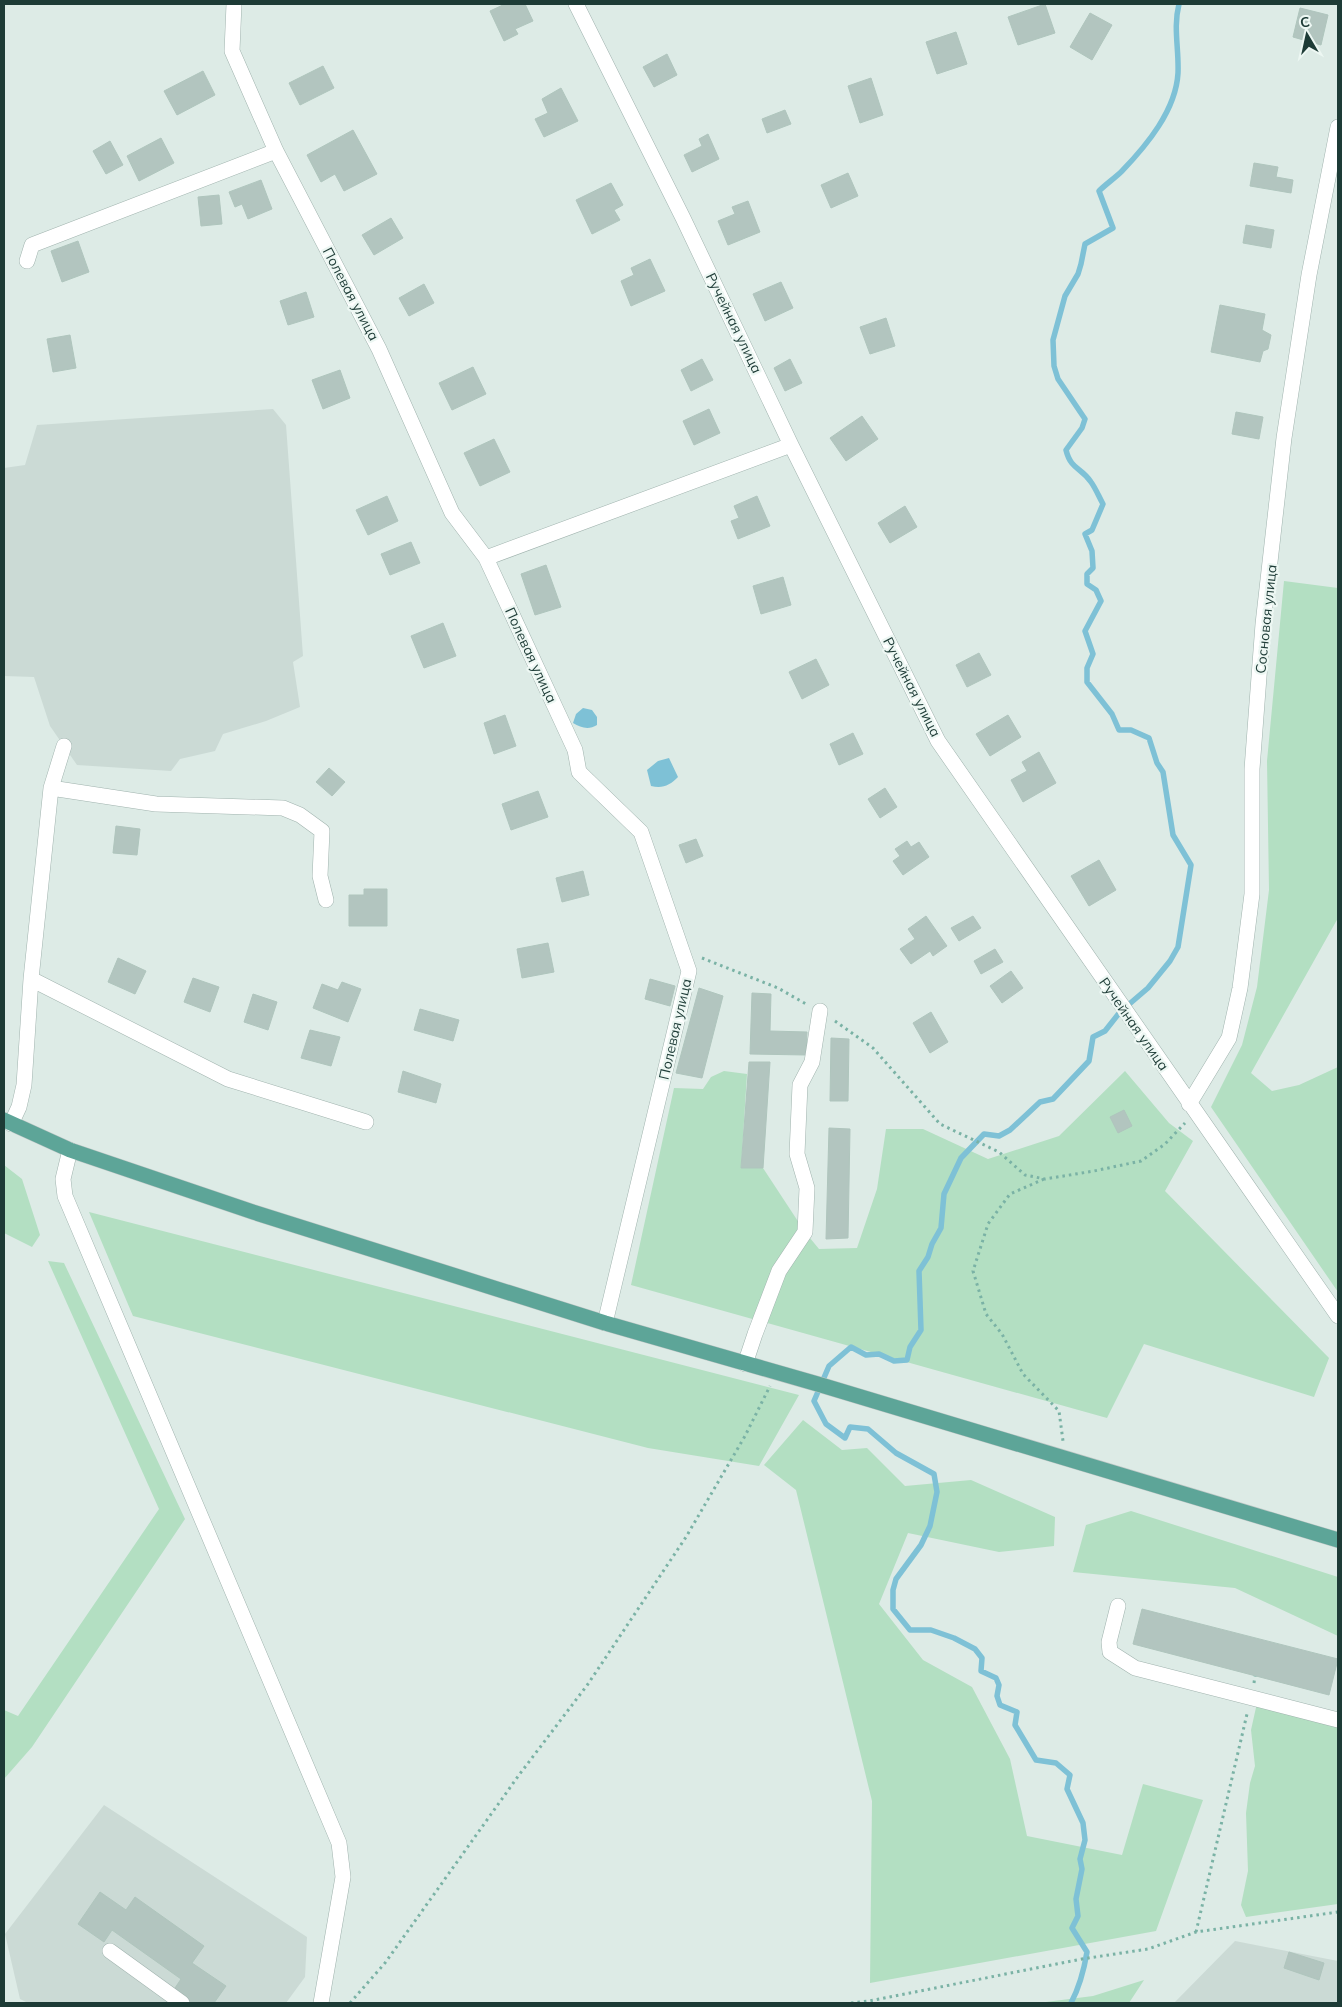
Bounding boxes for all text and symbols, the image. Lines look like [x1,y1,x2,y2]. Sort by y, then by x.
north arrow [1282,10,1332,60]
text: С [1299,13,1311,32]
street label: Полевая улица [319,244,383,344]
street label: Ручейная улица [702,270,766,376]
street label: Сосновая улица [1251,564,1281,674]
street label: Полевая улица [501,604,561,706]
street label: Ручейная улица [879,634,945,740]
street label: Ручейная улица [1095,974,1173,1074]
street label: Полевая улица [655,977,695,1081]

